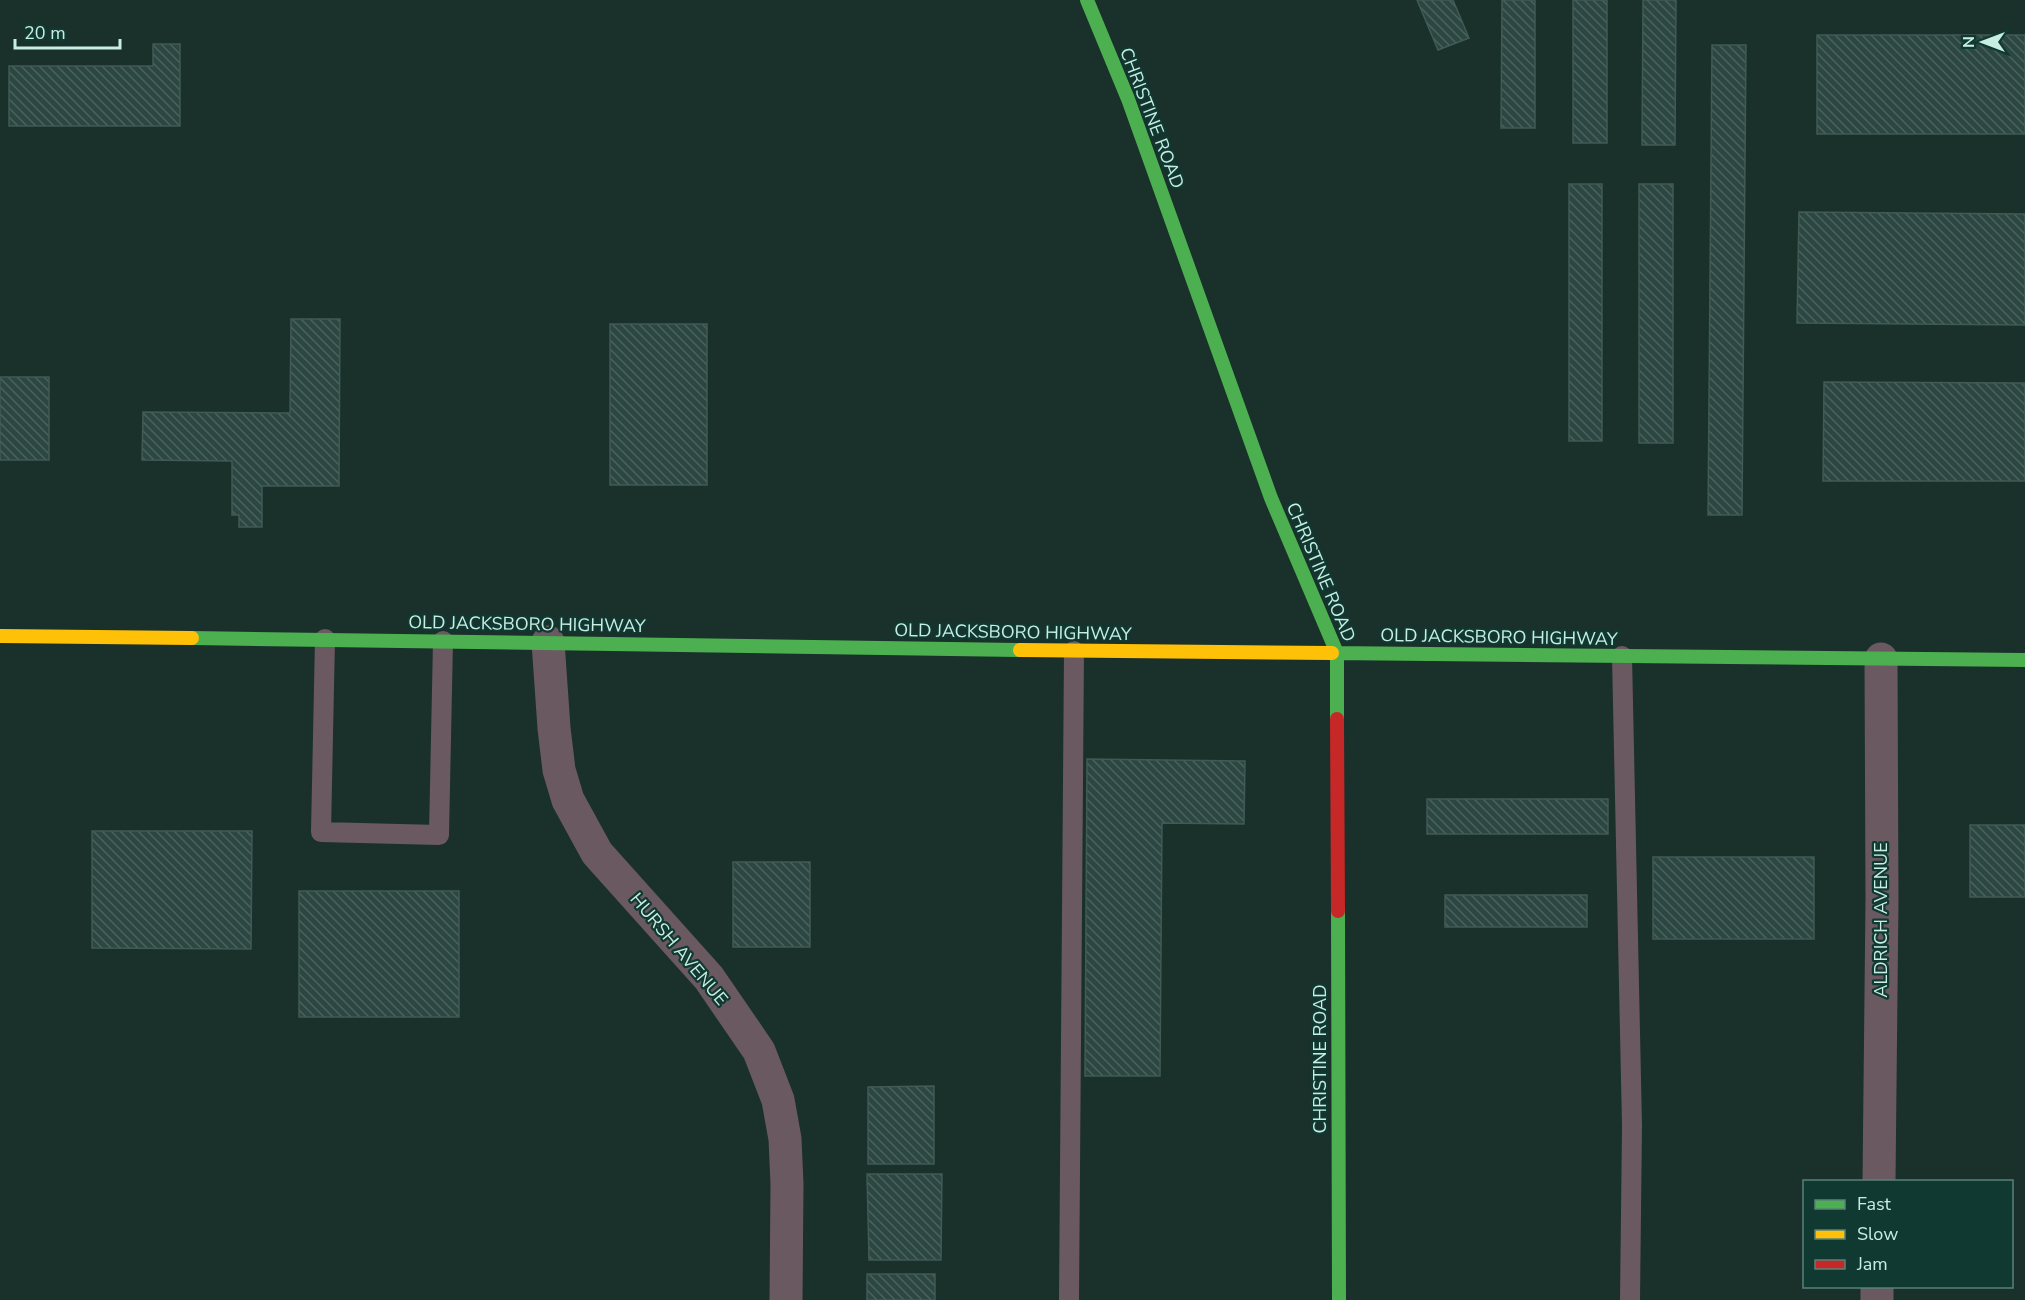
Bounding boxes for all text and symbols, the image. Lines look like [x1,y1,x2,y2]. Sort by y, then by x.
scale bar [15,12,120,50]
north arrow [1953,12,2013,72]
text: 20 m [24,21,66,45]
text: N [1958,36,1980,48]
street label: CHRISTINE ROAD [1114,44,1190,192]
street label: CHRISTINE ROAD [1281,499,1361,645]
street label: OLD JACKSBORO HIGHWAY [408,610,646,638]
street label: OLD JACKSBORO HIGHWAY [894,618,1132,646]
street label: OLD JACKSBORO HIGHWAY [1380,623,1618,651]
street label: ALDRICH AVENUE [1869,842,1893,998]
street label: HURSH AVENUE [625,888,733,1010]
street label: CHRISTINE ROAD [1308,984,1332,1134]
legend [1803,1180,2013,1288]
text: Fast [1857,1192,1892,1216]
text: Slow [1857,1222,1898,1246]
text: Jam [1856,1252,1888,1276]

